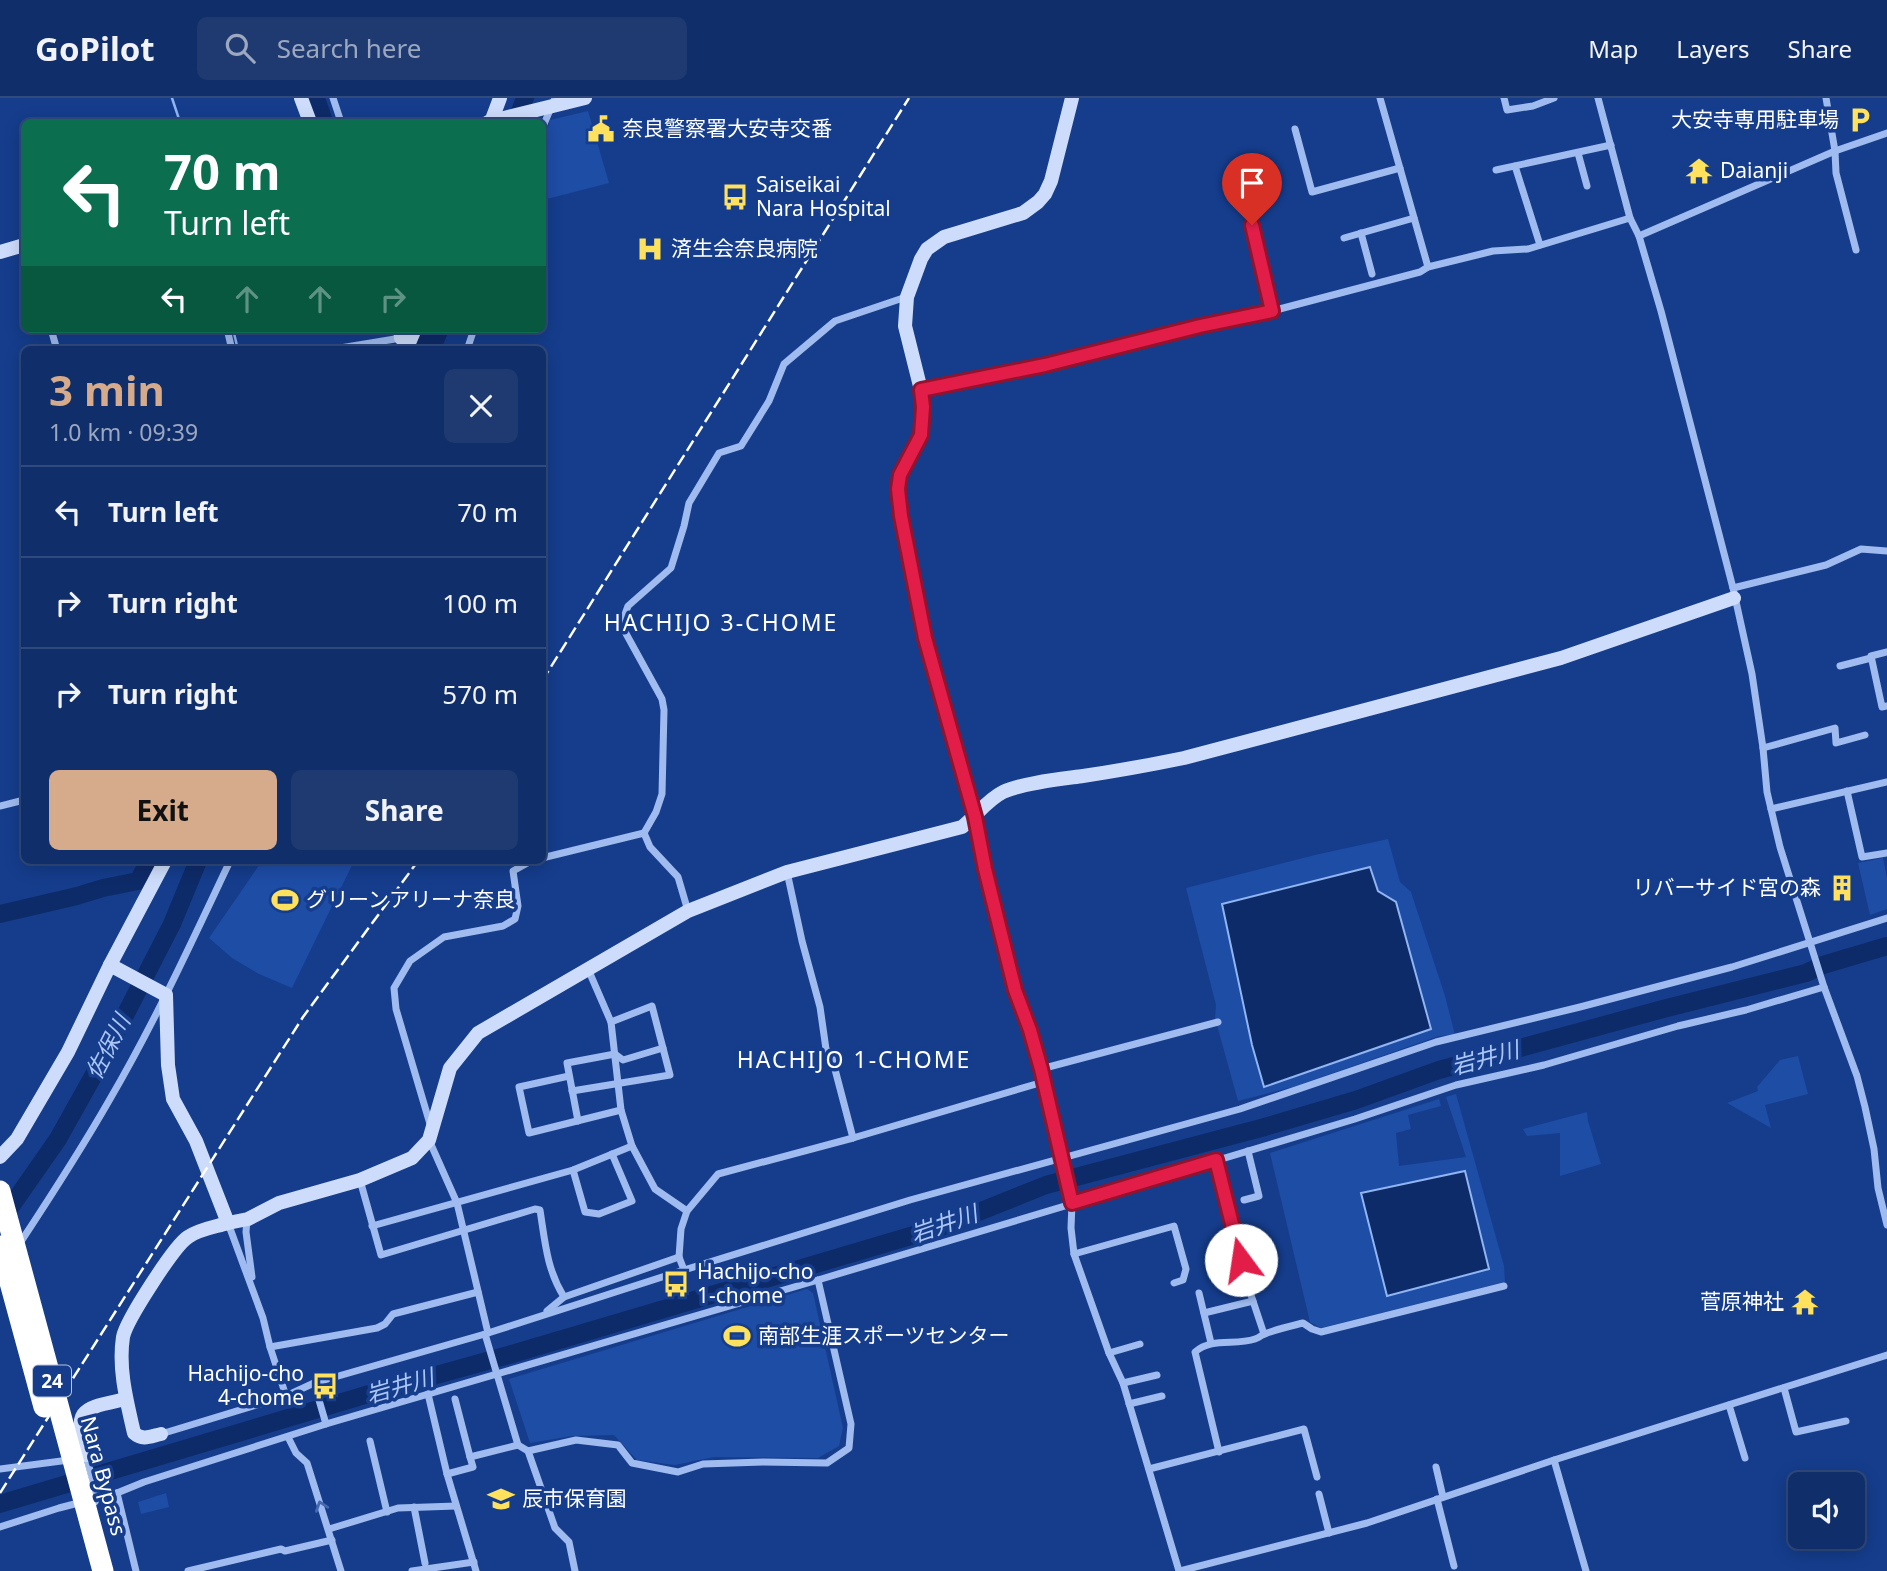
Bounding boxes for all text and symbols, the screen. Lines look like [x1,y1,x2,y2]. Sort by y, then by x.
search box [197,17,687,80]
text: GoPilot [35,26,155,71]
icon: search [221,29,259,67]
text: Search here [277,30,421,66]
text: Map [1588,32,1638,65]
text: Layers [1676,32,1750,65]
text: Share [1788,32,1852,65]
place label: 大安寺専用駐車場 [1671,105,1839,133]
parking icon: 大安寺専用駐車場 [1845,105,1875,135]
public building icon: 奈良警察署大安寺交番 [586,114,616,144]
place label: 奈良警察署大安寺交番 [622,114,832,142]
text: 70 m [164,138,281,204]
icon: left [49,147,140,238]
pin [1222,153,1282,225]
temple icon: Daianji [1684,156,1714,186]
place label: Daianji [1720,156,1788,184]
icon: arrive [1233,164,1271,202]
place label: Saiseikai Nara Hospital [756,170,891,222]
bus stop icon: Saiseikai Nara Hospital [720,182,750,212]
text: Turn left [164,201,290,244]
hospital icon: 済生会奈良病院 [635,234,665,264]
place label: 済生会奈良病院 [671,234,818,262]
icon: left [155,280,193,318]
icon: ahead [228,280,266,318]
icon: ahead [301,280,339,318]
icon: right [374,280,412,318]
text: 3 min [49,361,165,418]
button: close [444,369,518,443]
text: 1.0 km · 09:39 [49,416,198,448]
icon: left [49,493,87,531]
text: Turn left [108,494,219,530]
text: 70 m [457,494,518,530]
icon: right [49,584,87,622]
text: Turn right [108,585,238,621]
text: 100 m [442,585,518,621]
district label: HACHIJO 3-CHOME [604,606,838,638]
icon: right [49,675,87,713]
text: Turn right [108,676,238,712]
text: 570 m [442,676,518,712]
button: Exit [49,770,277,850]
button: Share [291,770,518,850]
place label: リバーサイド宮の森 [1632,873,1821,901]
building icon: リバーサイド宮の森 [1827,873,1857,903]
sports icon: グリーンアリーナ奈良 [270,885,300,915]
place label: グリーンアリーナ奈良 [306,885,515,913]
water label: 佐保川 [77,1006,138,1085]
water label: 岩井川 [1447,1032,1525,1081]
district label: HACHIJO 1-CHOME [737,1043,971,1075]
water label: 岩井川 [906,1196,984,1249]
position arrow [1204,1223,1278,1297]
place label: Hachijo-cho 1-chome [697,1257,813,1309]
bus stop icon: Hachijo-cho 1-chome [661,1269,691,1299]
place label: 菅原神社 [1700,1287,1784,1315]
temple icon: 菅原神社 [1790,1287,1820,1317]
sports icon: 南部生涯スポーツセンター [722,1321,752,1351]
place label: 南部生涯スポーツセンター [758,1321,1010,1349]
place label: Hachijo-cho 4-chome [188,1359,304,1411]
water label: 岩井川 [362,1359,440,1410]
road number: 24 [33,1366,71,1396]
bus stop icon: Hachijo-cho 4-chome [310,1371,340,1401]
street label: Nara Bypass [75,1413,133,1538]
map controls [1788,1472,1865,1549]
button: sound [1788,1472,1865,1549]
school or university icon: 辰市保育園 [486,1484,516,1514]
place label: 辰市保育園 [522,1484,627,1512]
one-way arrow [315,1500,329,1512]

